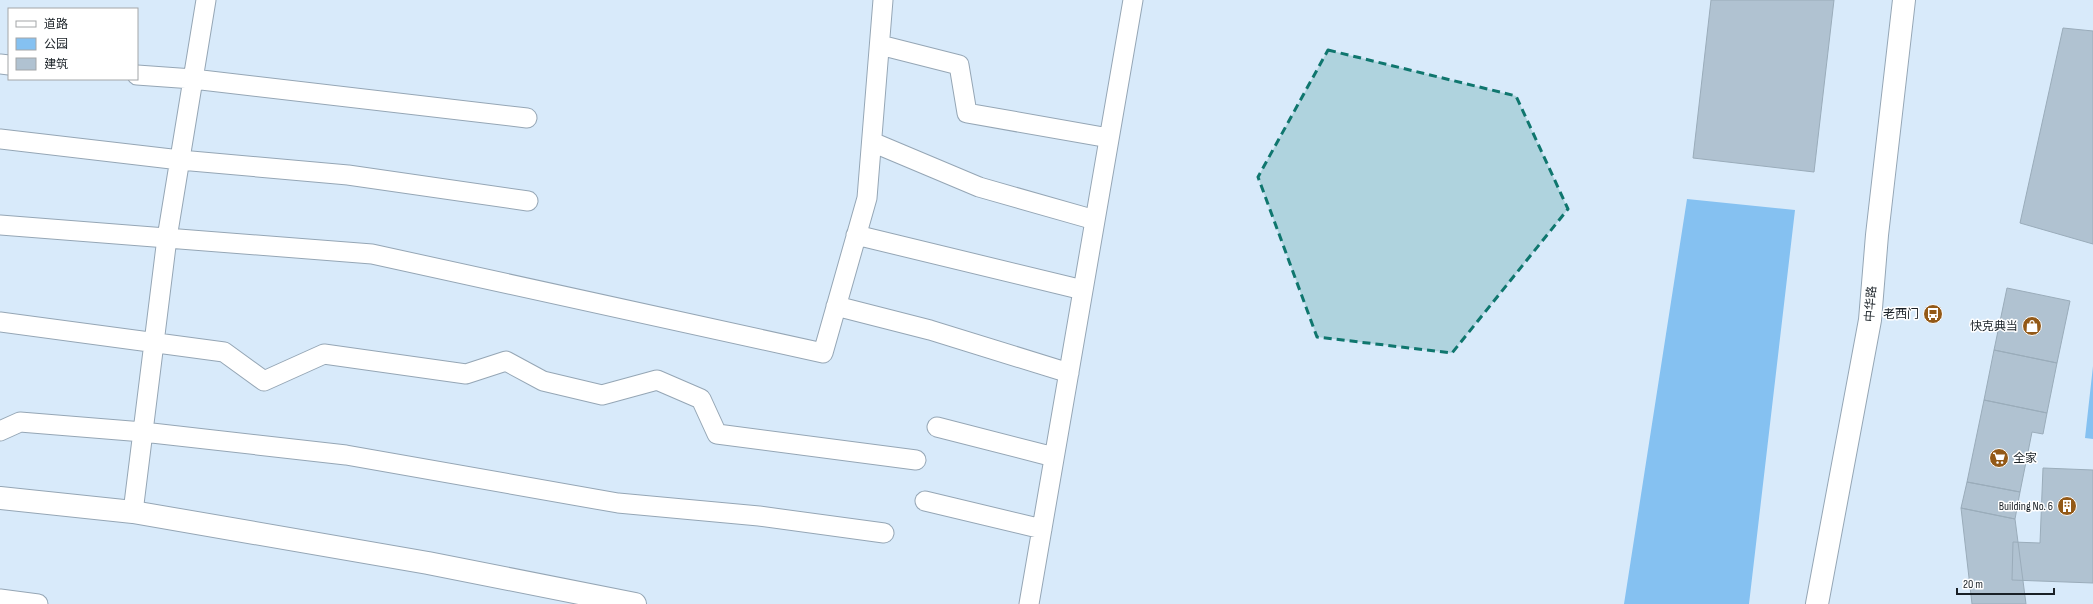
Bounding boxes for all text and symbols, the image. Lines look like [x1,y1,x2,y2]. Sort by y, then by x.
legend [8,8,138,80]
text: 道路 [44,17,68,32]
text: 公园 [44,37,68,52]
text: 建筑 [44,57,68,72]
street label: 中华路 [1862,286,1880,322]
bus stop icon: 老西门 [1922,303,1944,325]
place label: 老西门 [1883,307,1919,322]
shop icon: 快克典当 [2021,315,2043,337]
place label: 快克典当 [1970,319,2018,334]
supermarket icon: 全家 [1988,447,2010,469]
place label: 全家 [2013,451,2037,466]
building icon: Building No. 6 [2056,495,2078,517]
place label: Building No. 6 [1999,499,2053,514]
scale bar [1957,570,2054,596]
text: 20 m [1963,577,1983,592]

